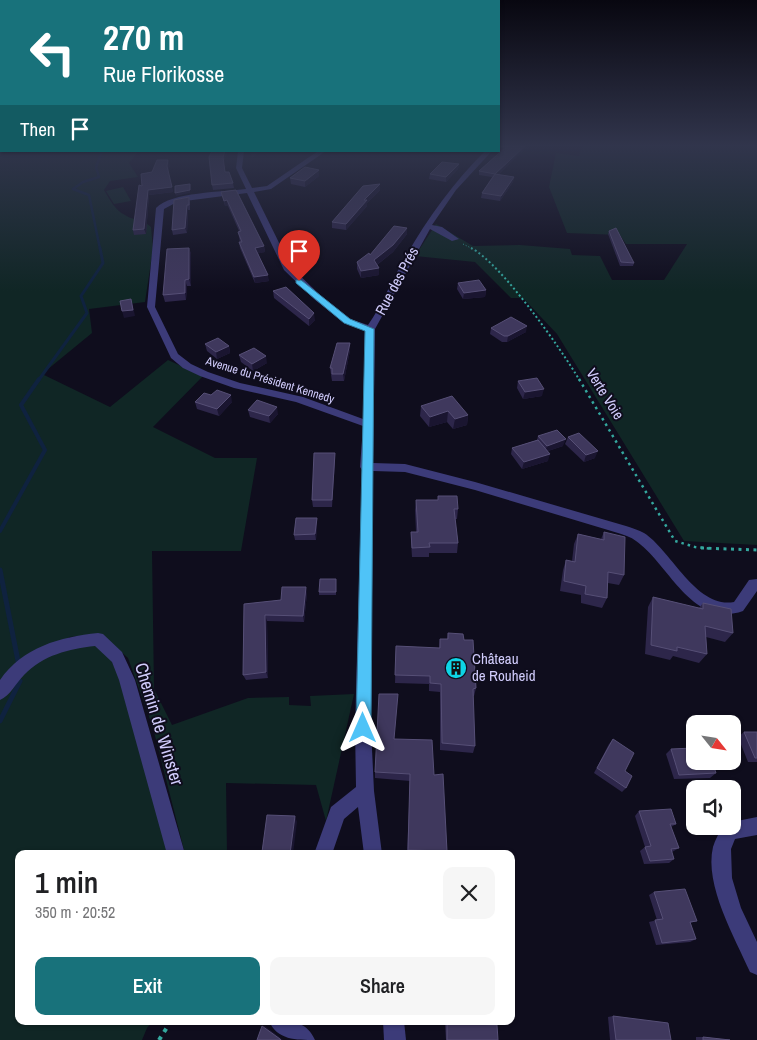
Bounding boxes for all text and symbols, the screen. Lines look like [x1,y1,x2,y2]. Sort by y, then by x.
text: 270 m [103,14,184,61]
icon: left [20,20,85,85]
text: Rue Florikosse [103,59,224,89]
icon: arrive [66,115,94,143]
text: Then [20,116,56,142]
pin [278,230,320,281]
icon: arrive [285,237,313,265]
street label: Rue des Prés [370,243,423,319]
street label: Avenue du Président Kennedy [203,353,336,407]
street label: Verte Voie [581,364,629,424]
place label: Château de Rouheid [472,648,536,686]
building icon: Château de Rouheid [444,656,468,680]
street label: Chemin de Winster [129,659,190,788]
position arrow [336,701,388,753]
north arrow [686,715,741,770]
map controls [686,715,741,835]
button: sound [686,780,741,835]
text: 1 min [35,862,98,902]
button: close [443,867,495,919]
text: 350 m · 20:52 [35,901,115,923]
button: Exit [35,957,260,1015]
button: Share [270,957,495,1015]

